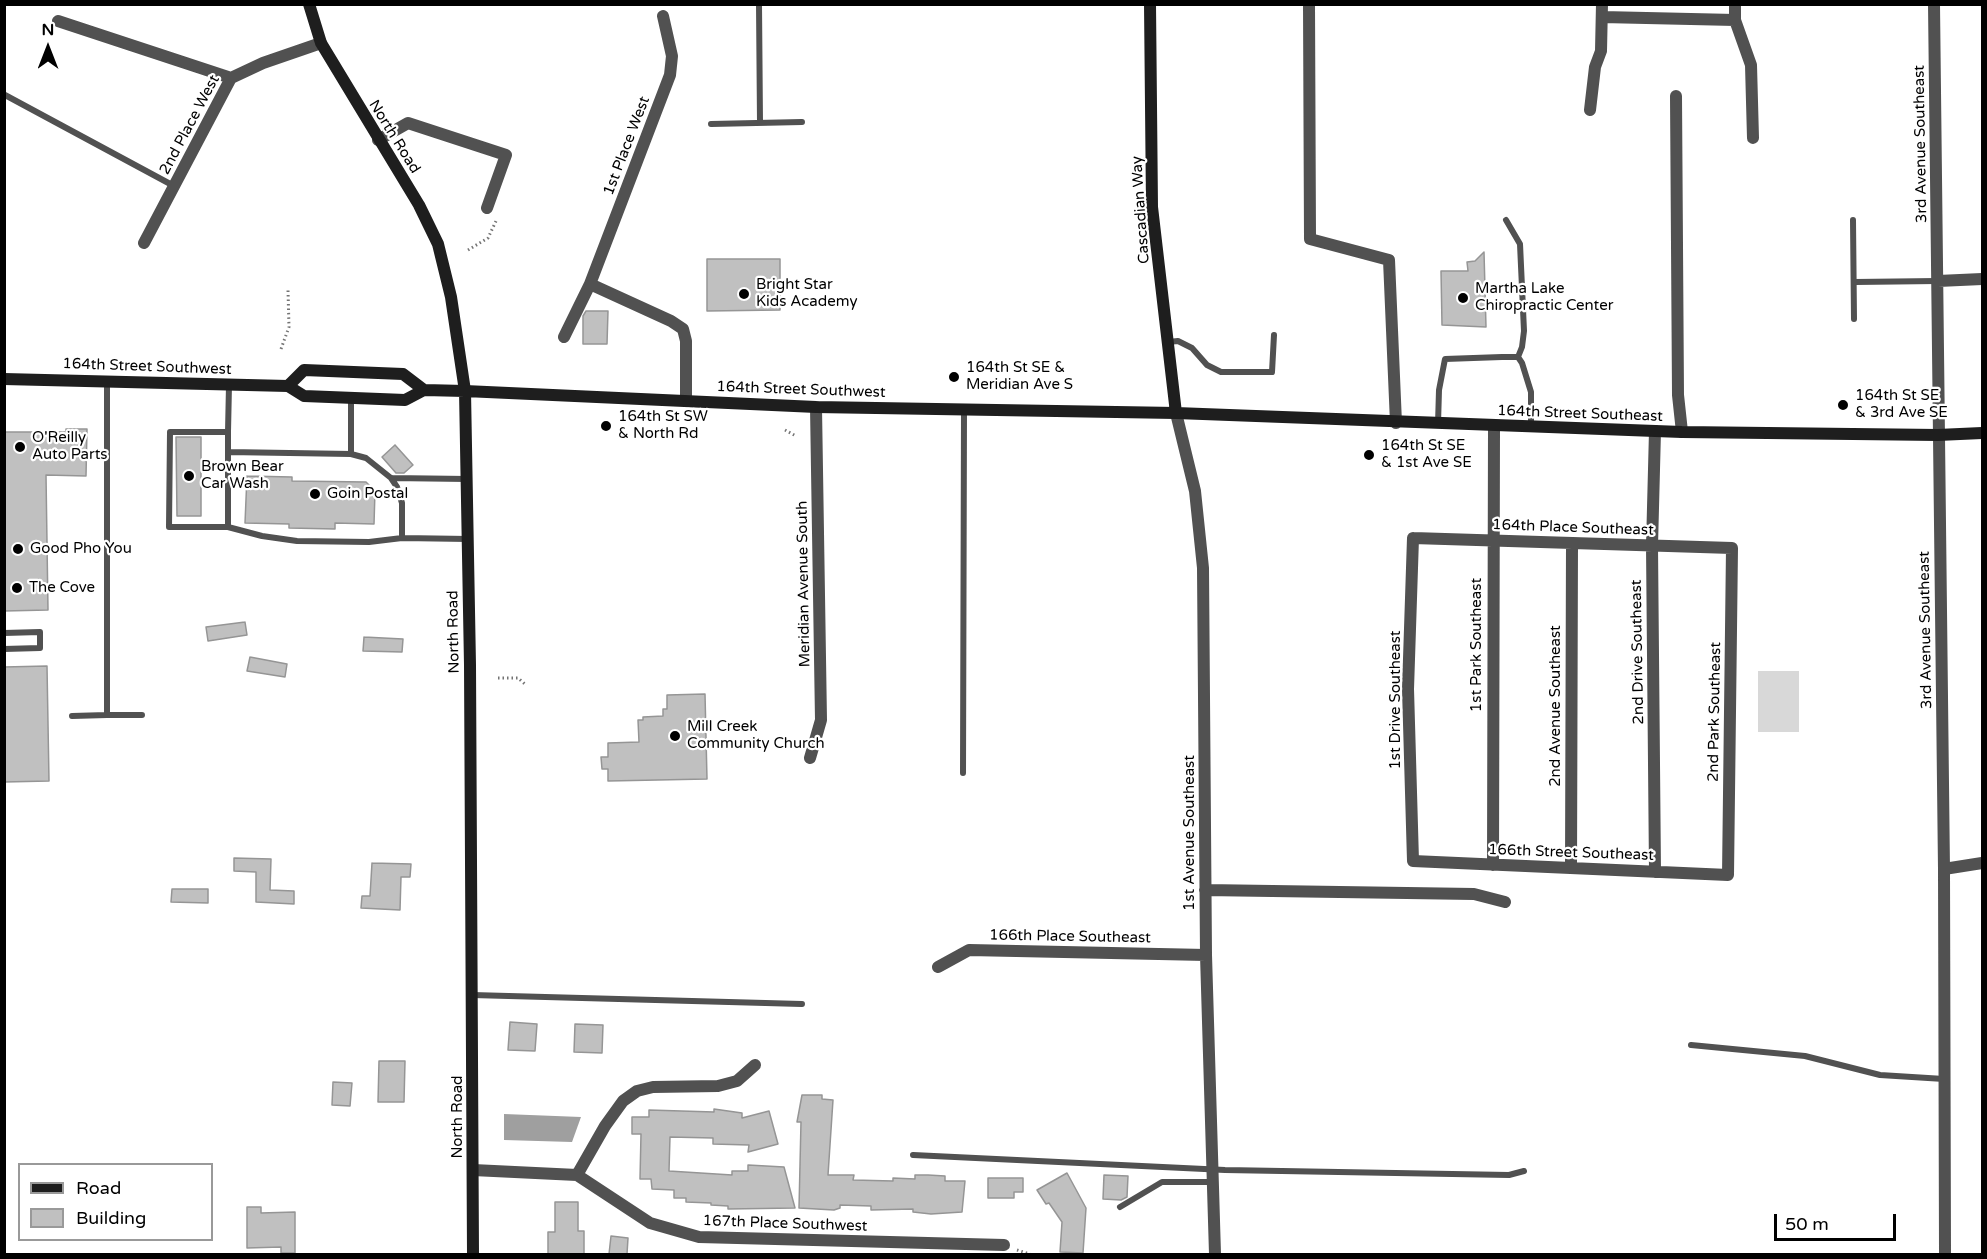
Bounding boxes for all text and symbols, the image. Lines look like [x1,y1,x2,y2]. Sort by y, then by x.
north arrow [18,18,78,78]
text: N [42,20,54,40]
street label: 3rd Avenue Southeast [1911,65,1931,223]
street label: 2nd Place West [156,72,224,178]
street label: 1st Place West [600,94,654,198]
street label: North Road [364,97,424,177]
street label: Cascadian Way [1128,155,1154,265]
place label: Bright Star Kids Academy [756,276,857,311]
place label: Martha Lake Chiropractic Center [1475,280,1613,315]
marker: Bright Star Kids Academy [737,287,751,301]
marker: Martha Lake Chiropractic Center [1456,291,1470,305]
street label: 164th Street Southwest [62,355,232,379]
place label: 164th St SE & Meridian Ave S [966,359,1073,394]
marker: 164th St SE & Meridian Ave S [947,370,961,384]
street label: 164th Street Southwest [716,378,886,402]
place label: 164th St SE & 3rd Ave SE [1855,387,1948,422]
marker: 164th St SE & 3rd Ave SE [1836,398,1850,412]
street label: 164th Street Southeast [1497,402,1663,426]
place label: 164th St SW & North Rd [618,408,708,443]
marker: 164th St SW & North Rd [599,419,613,433]
place label: O'Reilly Auto Parts [32,429,108,464]
place label: 164th St SE & 1st Ave SE [1381,437,1472,472]
marker: O'Reilly Auto Parts [13,440,27,454]
marker: 164th St SE & 1st Ave SE [1362,448,1376,462]
place label: Brown Bear Car Wash [201,458,284,493]
marker: Brown Bear Car Wash [182,469,196,483]
place label: Goin Postal [327,485,408,503]
marker: Goin Postal [308,487,322,501]
street label: Meridian Avenue South [794,500,814,668]
street label: 164th Place Southeast [1492,516,1654,540]
place label: Good Pho You [30,540,132,558]
marker: Good Pho You [11,542,25,556]
street label: 3rd Avenue Southeast [1916,551,1936,709]
street label: 1st Park Southeast [1468,578,1486,712]
place label: The Cove [29,579,95,597]
street label: 2nd Drive Southeast [1628,579,1648,725]
marker: The Cove [10,581,24,595]
street label: North Road [444,590,464,674]
street label: 2nd Avenue Southeast [1547,625,1565,787]
street label: 1st Drive Southeast [1387,630,1405,770]
street label: 2nd Park Southeast [1705,642,1725,782]
place label: Mill Creek Community Church [687,718,825,753]
marker: Mill Creek Community Church [668,729,682,743]
street label: 1st Avenue Southeast [1181,755,1199,911]
street label: 166th Street Southeast [1488,841,1654,865]
street label: 166th Place Southeast [989,927,1151,947]
street label: North Road [449,1075,467,1159]
legend [18,1163,213,1241]
text: Road [76,1177,121,1199]
scale bar [1777,1202,1898,1240]
text: Building [76,1207,146,1229]
street label: 167th Place Southwest [702,1212,868,1236]
text: 50 m [1785,1213,1829,1235]

